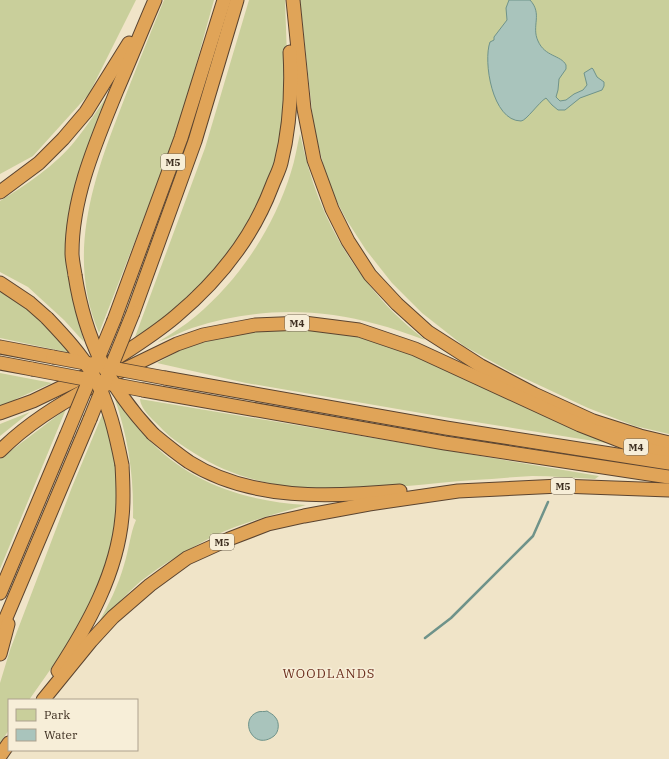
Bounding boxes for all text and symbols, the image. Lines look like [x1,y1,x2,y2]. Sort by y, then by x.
road number: M5 [161,154,185,170]
road number: M4 [285,315,309,331]
road number: M4 [624,439,648,455]
road number: M5 [551,478,575,494]
road number: M5 [210,534,234,550]
district label: WOODLANDS [283,665,376,682]
legend [8,699,138,751]
text: Park [44,707,70,722]
text: Water [44,727,78,742]

